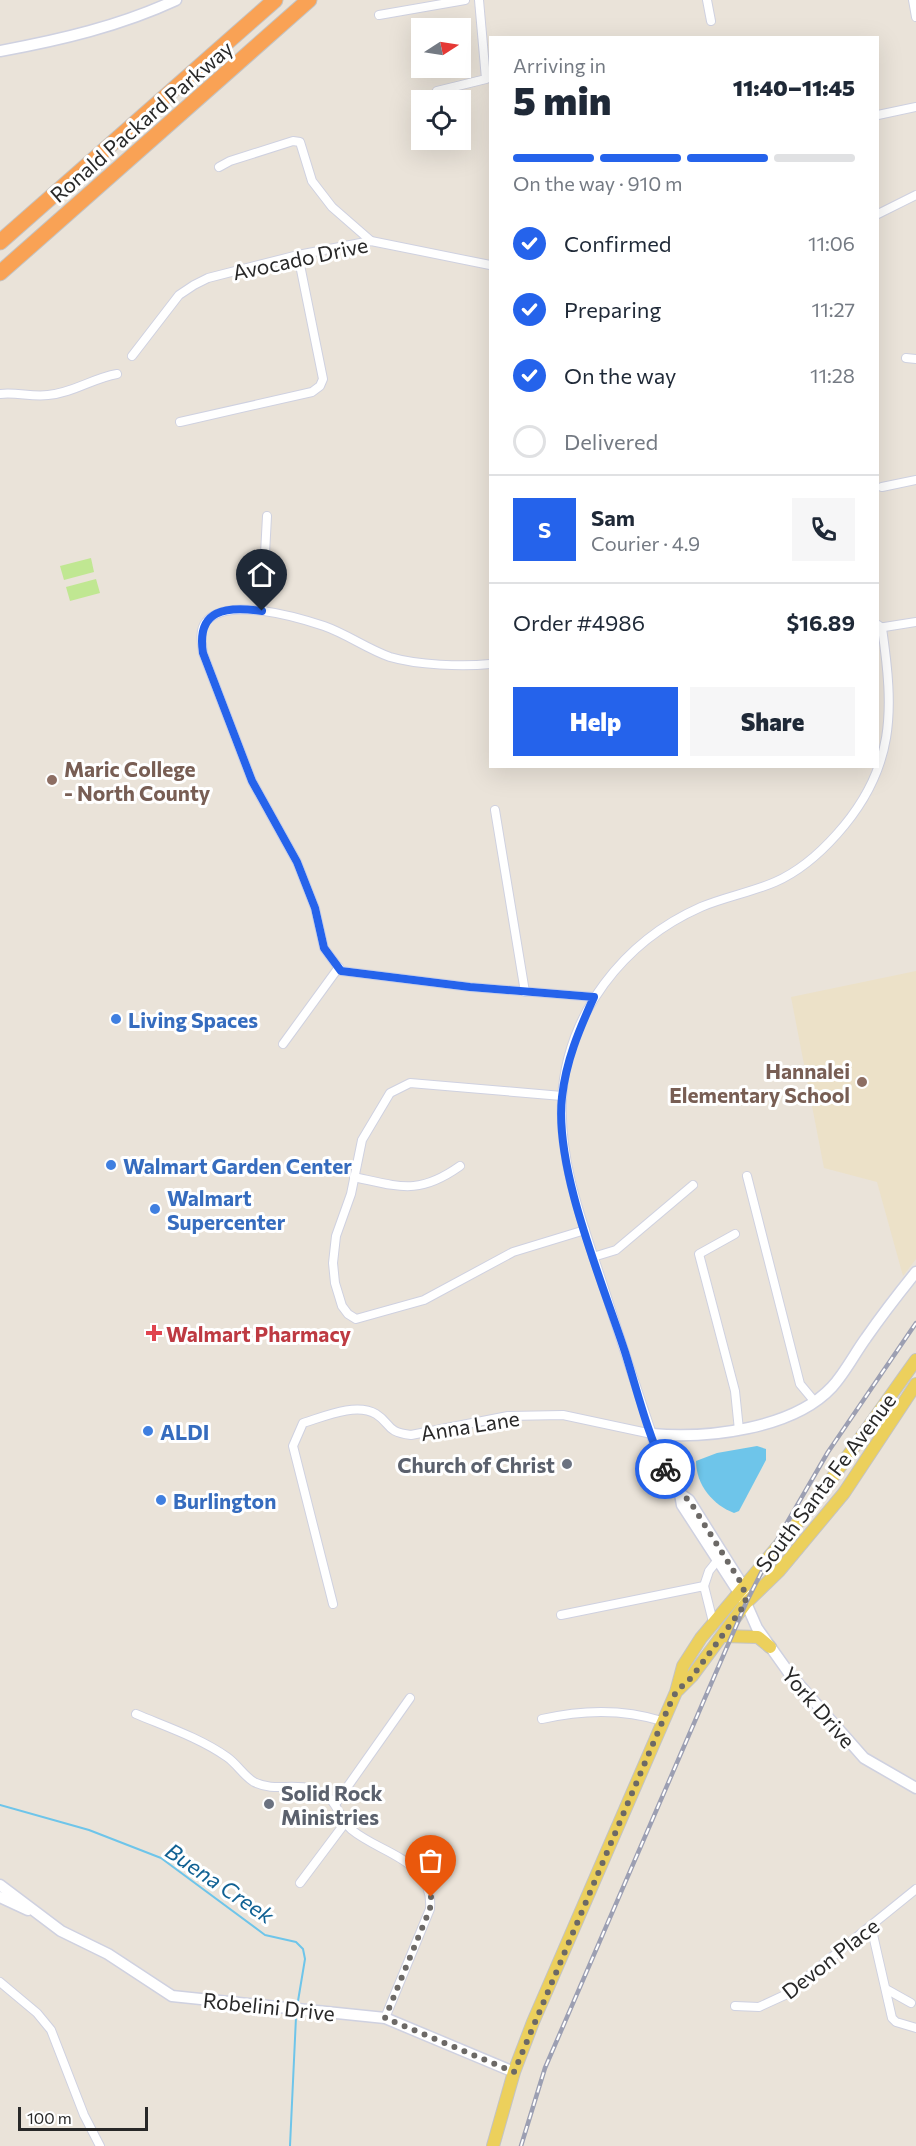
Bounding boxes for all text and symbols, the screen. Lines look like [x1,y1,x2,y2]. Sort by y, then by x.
north arrow [411,18,471,78]
map controls [411,18,471,150]
street label: Ronald Packard Parkway [45,35,237,207]
text: Arriving in [513,53,606,77]
text: 11:40–11:45 [733,74,855,101]
text: 5 min [513,75,611,123]
button: locate [411,90,471,150]
text: On the way · 910 m [513,171,682,195]
icon: check [513,227,546,260]
text: Confirmed [564,230,671,257]
street label: Avocado Drive [230,231,370,285]
text: 11:06 [808,231,855,255]
icon: check [513,293,546,326]
text: Preparing [564,296,661,323]
text: 11:27 [812,297,855,321]
icon: check [513,359,546,392]
text: On the way [564,362,676,389]
text: 11:28 [810,363,855,387]
text: Delivered [564,428,658,455]
button: phone [792,498,855,561]
text: Sam [591,504,635,531]
text: S [538,516,551,543]
text: Courier · 4.9 [591,531,700,555]
pin [236,549,287,611]
icon: home [245,558,278,591]
text: Order #4986 [513,609,645,636]
text: $16.89 [786,609,855,636]
button: Help [513,687,678,756]
button: Share [690,687,855,756]
place label: Maric College - North County [64,756,211,805]
marker: Maric College - North County [45,773,59,787]
place label: Living Spaces [128,1007,258,1032]
marker: Living Spaces [109,1012,123,1026]
place label: Hannalei Elementary School [669,1058,850,1107]
marker: Hannalei Elementary School [855,1075,869,1089]
place label: Walmart Garden Center [123,1153,352,1178]
marker: Walmart Garden Center [104,1158,118,1172]
place label: Walmart Supercenter [167,1185,286,1234]
marker: Walmart Supercenter [148,1202,162,1216]
place label: Walmart Pharmacy [166,1321,352,1346]
marker: Walmart Pharmacy [147,1326,161,1340]
street label: South Santa Fe Avenue [750,1388,900,1576]
street label: Anna Lane [419,1405,521,1445]
place label: ALDI [160,1419,209,1444]
marker: ALDI [141,1424,155,1438]
courier [635,1439,695,1499]
place label: Church of Christ [397,1452,555,1477]
icon: bike [649,1453,682,1486]
marker: Church of Christ [560,1457,574,1471]
place label: Burlington [173,1488,276,1513]
marker: Burlington [154,1493,168,1507]
street label: York Drive [777,1662,861,1752]
place label: Solid Rock Ministries [281,1780,383,1829]
marker: Solid Rock Ministries [262,1797,276,1811]
pin [405,1835,456,1897]
water label: Buena Creek [161,1837,280,1930]
icon: bag [414,1844,447,1877]
street label: Devon Place [777,1912,883,2004]
street label: Robelini Drive [202,1987,336,2025]
scale bar [18,2104,148,2132]
text: 100 m [27,2108,72,2127]

